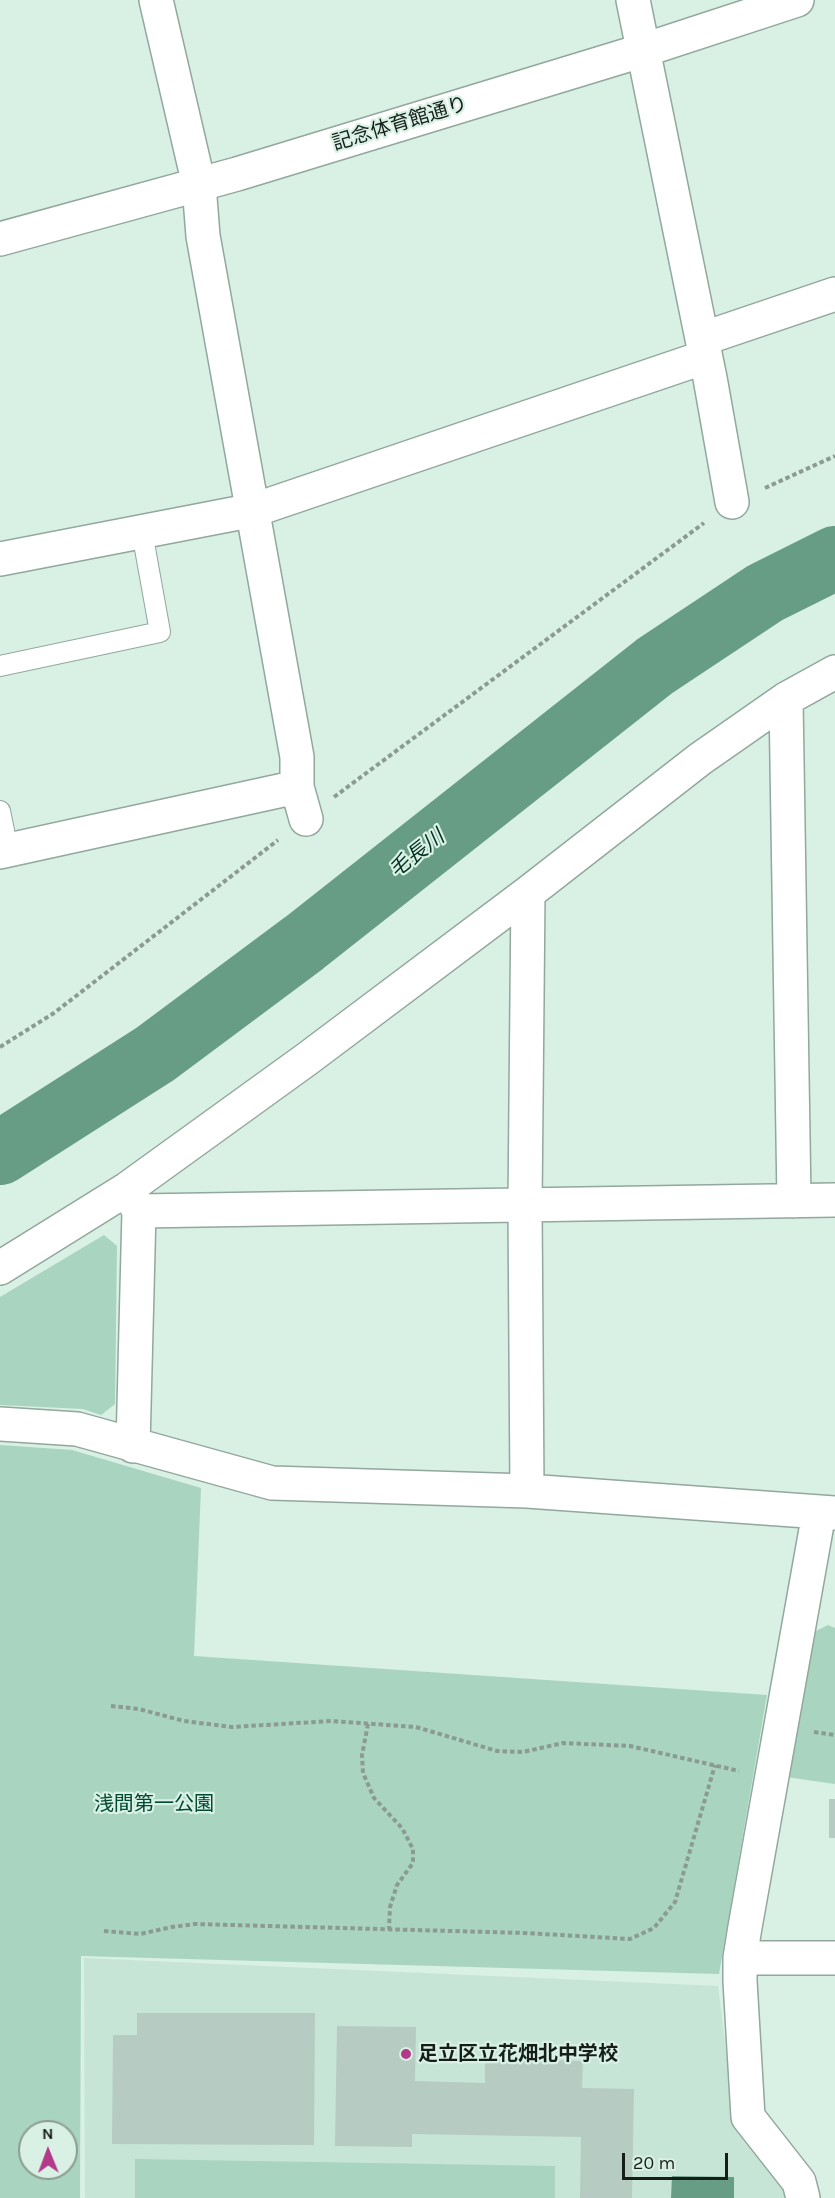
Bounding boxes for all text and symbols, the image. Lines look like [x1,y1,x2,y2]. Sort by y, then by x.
street label: 記念体育館通り [330,92,470,156]
water label: 毛長川 [384,825,450,883]
park label: 浅間第一公園 [94,1792,214,1816]
place label: 足立区立花畑北中学校 [418,2042,618,2066]
marker: 足立区立花畑北中学校 [399,2047,413,2061]
north arrow [18,2120,78,2180]
text: N [42,2124,54,2143]
scale bar [625,2141,732,2179]
text: 20 m [633,2152,675,2174]

